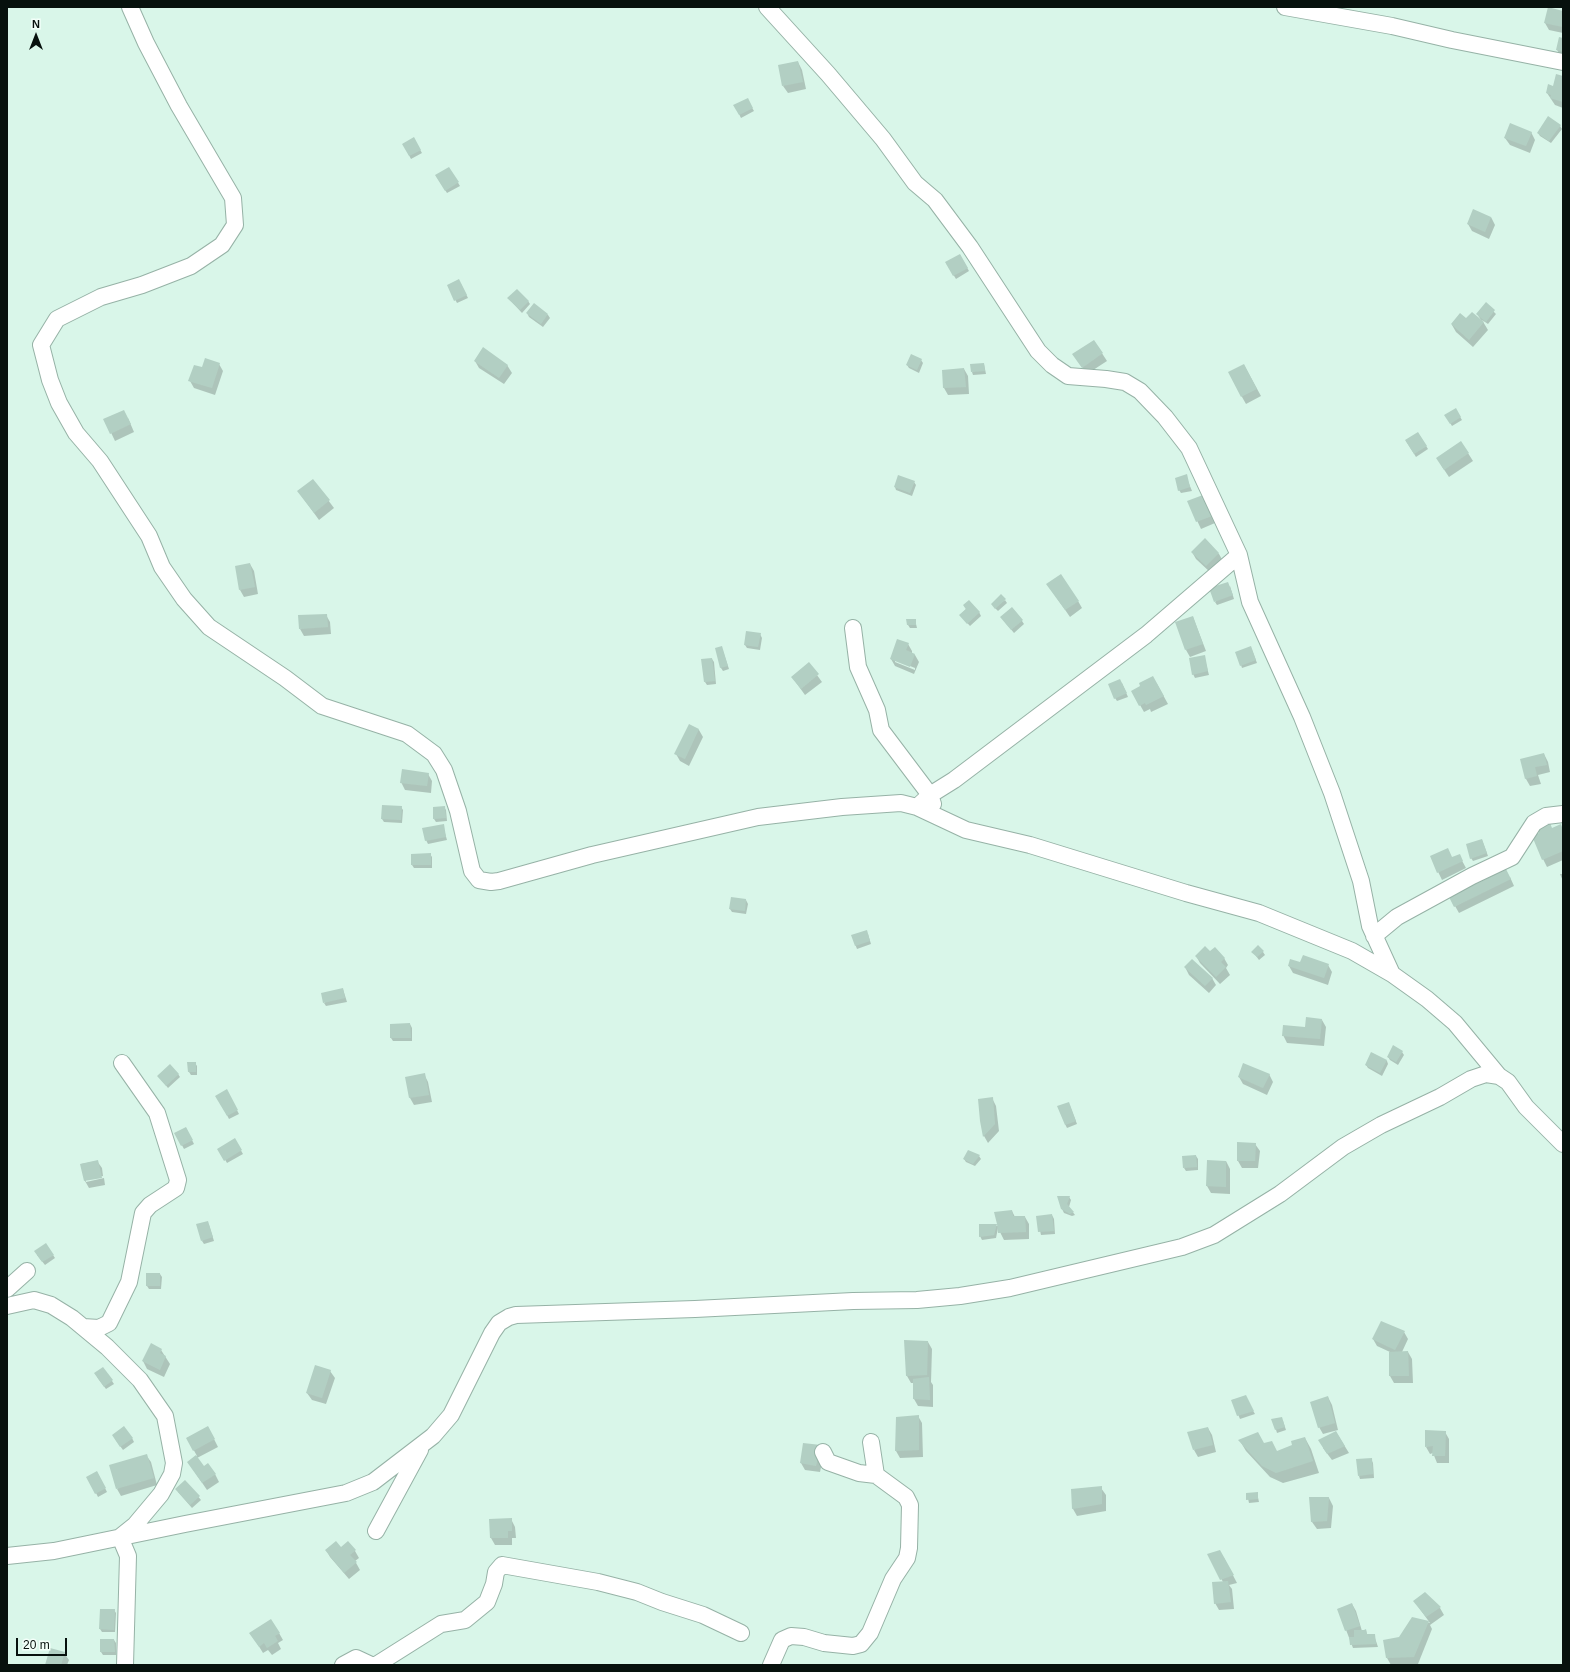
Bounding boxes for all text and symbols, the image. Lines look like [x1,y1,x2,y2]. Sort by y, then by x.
north arrow [16,16,56,56]
text: N [32,18,40,30]
scale bar [18,1630,69,1656]
text: 20 m [23,1638,50,1652]

